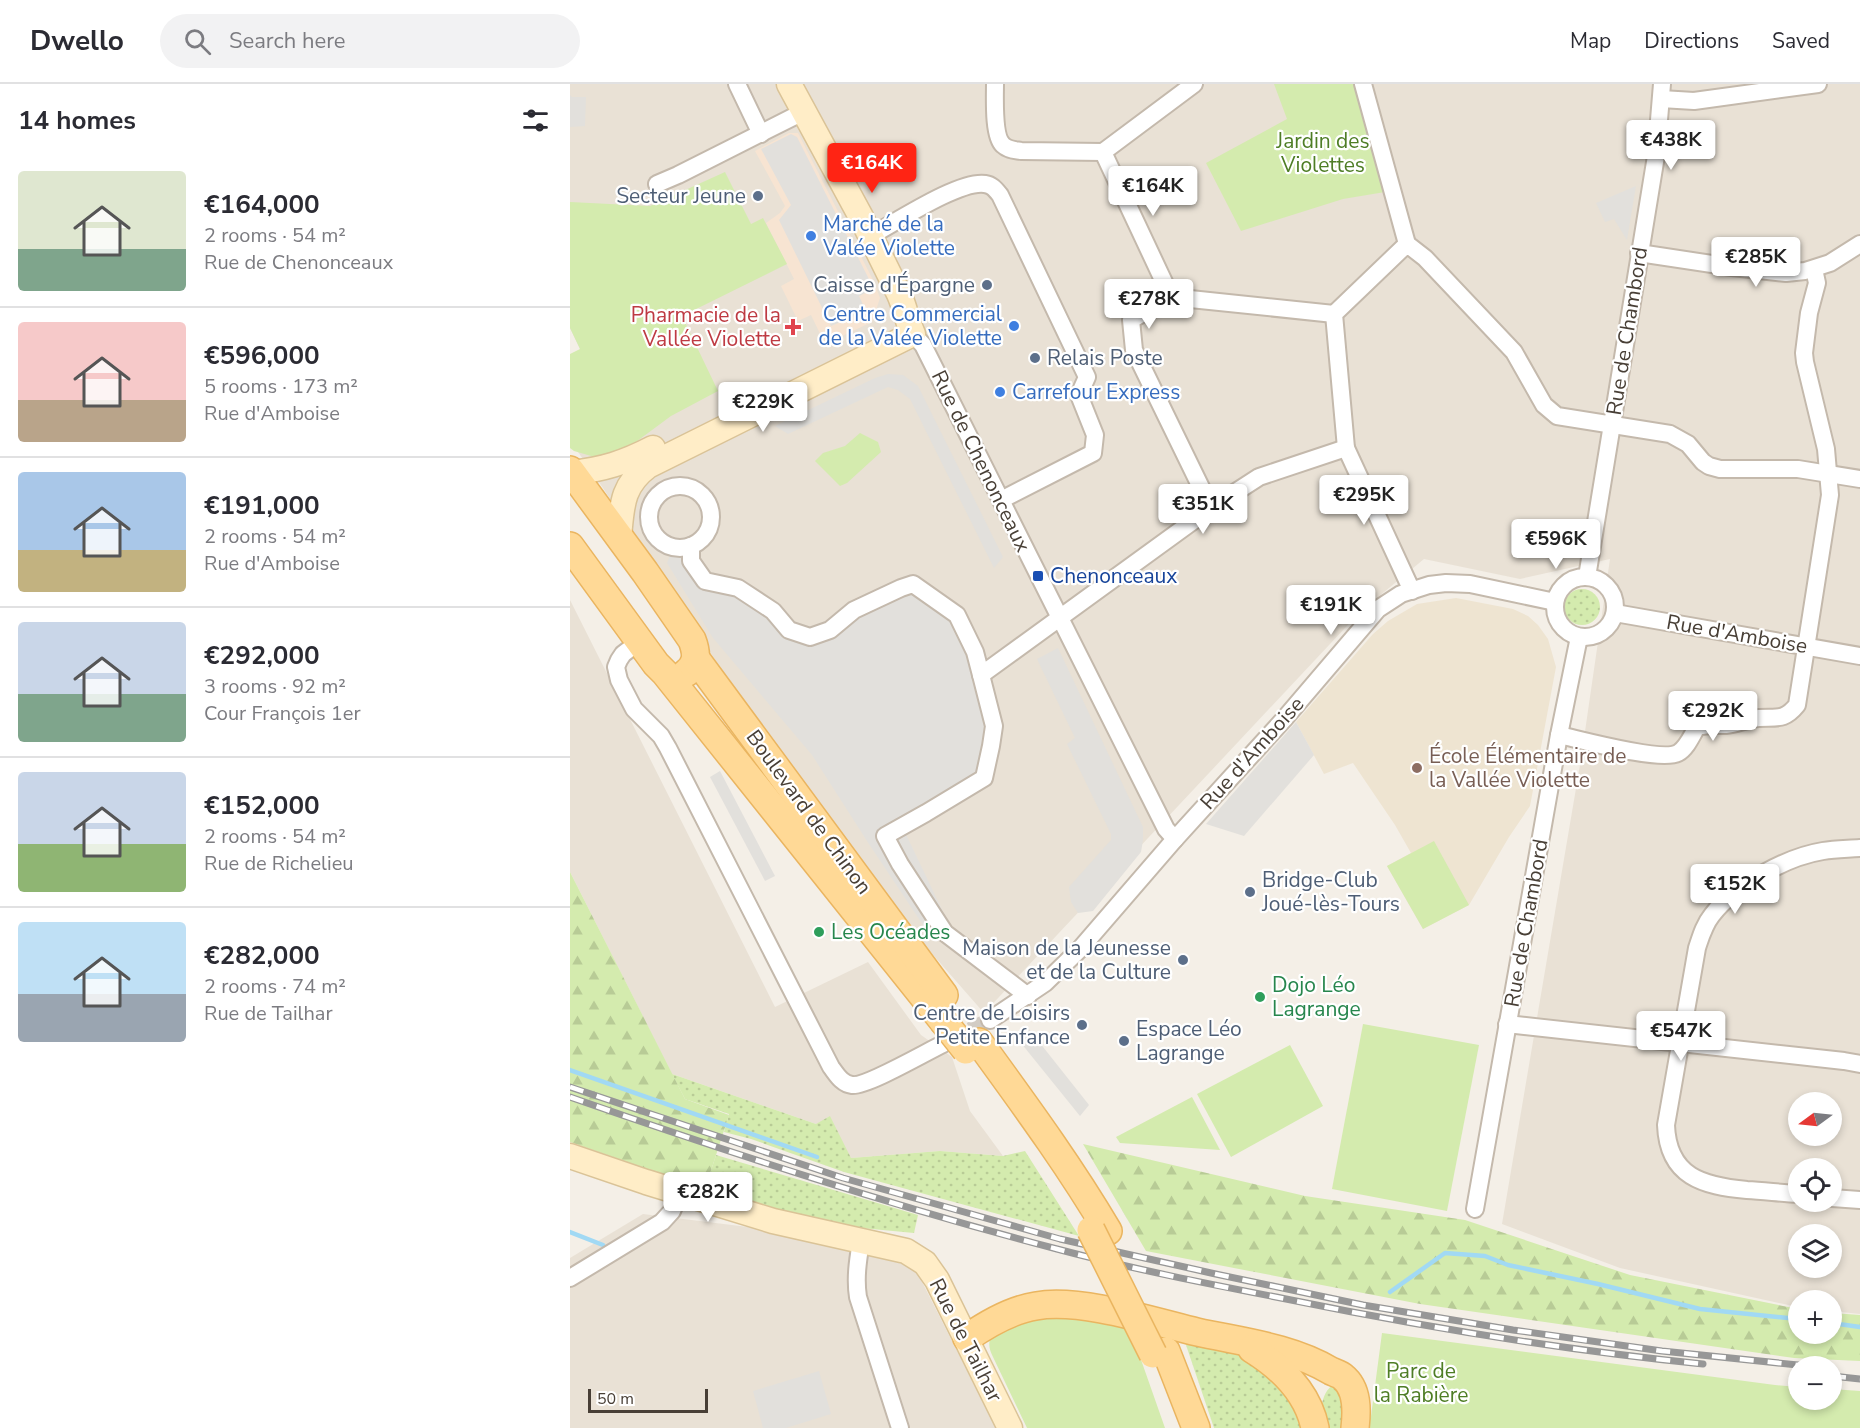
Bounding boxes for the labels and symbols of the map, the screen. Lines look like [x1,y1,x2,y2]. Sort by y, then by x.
pin: €438K [1629,120,1713,171]
park label: Jardin des Violettes [1275,127,1370,179]
pin: €164K [830,143,914,194]
pin: €164K [1111,166,1195,217]
place label: Secteur Jeune [616,182,746,210]
marker: Secteur Jeune [751,189,765,203]
place label: Marché de la Valée Violette [822,210,955,262]
marker: Marché de la Valée Violette [804,229,818,243]
pin: €285K [1714,237,1798,288]
street label: Rue de Chambord [1600,245,1654,417]
place label: Caisse d'Épargne [813,271,975,299]
marker: Caisse d'Épargne [980,278,994,292]
pin: €278K [1107,279,1191,330]
place label: Centre Commercial de la Valée Violette [818,300,1003,352]
place label: Pharmacie de la Vallée Violette [631,301,781,353]
marker: Centre Commercial de la Valée Violette [1007,319,1021,333]
marker: Pharmacie de la Vallée Violette [786,320,800,334]
place label: Relais Poste [1047,344,1163,372]
marker: Relais Poste [1028,351,1042,365]
street label: Rue de Chenonceaux [925,366,1037,556]
place label: Carrefour Express [1012,378,1180,406]
pin: €229K [721,382,805,433]
marker: Carrefour Express [993,385,1007,399]
pin: €295K [1322,475,1406,526]
pin: €351K [1161,484,1245,535]
pin: €596K [1514,519,1598,570]
place label: Chenonceaux [1050,562,1177,590]
marker: Chenonceaux [1031,569,1045,583]
pin: €191K [1289,585,1373,636]
street label: Rue d'Amboise [1664,608,1810,660]
street label: Rue d'Amboise [1194,691,1310,815]
pin: €292K [1671,691,1755,742]
street label: Boulevard de Chinon [740,724,878,900]
place label: École Élémentaire de la Vallée Violette [1429,742,1626,794]
marker: École Élémentaire de la Vallée Violette [1410,761,1424,775]
street label: Rue de Chambord [1497,837,1555,1009]
pin: €152K [1693,864,1777,915]
place label: Bridge-Club Joué-lès-Tours [1261,866,1400,918]
marker: Bridge-Club Joué-lès-Tours [1243,885,1257,899]
place label: Les Océades [831,918,950,946]
marker: Les Océades [812,925,826,939]
place label: Maison de la Jeunesse et de la Culture [962,934,1171,986]
marker: Maison de la Jeunesse et de la Culture [1176,953,1190,967]
place label: Dojo Léo Lagrange [1272,971,1361,1023]
marker: Dojo Léo Lagrange [1253,990,1267,1004]
place label: Centre de Loisirs Petite Enfance [913,999,1070,1051]
pin: €547K [1639,1011,1723,1062]
place label: Espace Léo Lagrange [1136,1015,1242,1067]
marker: Centre de Loisirs Petite Enfance [1075,1018,1089,1032]
marker: Espace Léo Lagrange [1117,1034,1131,1048]
north arrow [1788,1092,1842,1146]
pin: €282K [666,1172,750,1223]
street label: Rue de Tailhar [923,1273,1009,1407]
park label: Parc de la Rabière [1374,1357,1468,1409]
scale bar [588,1386,708,1414]

